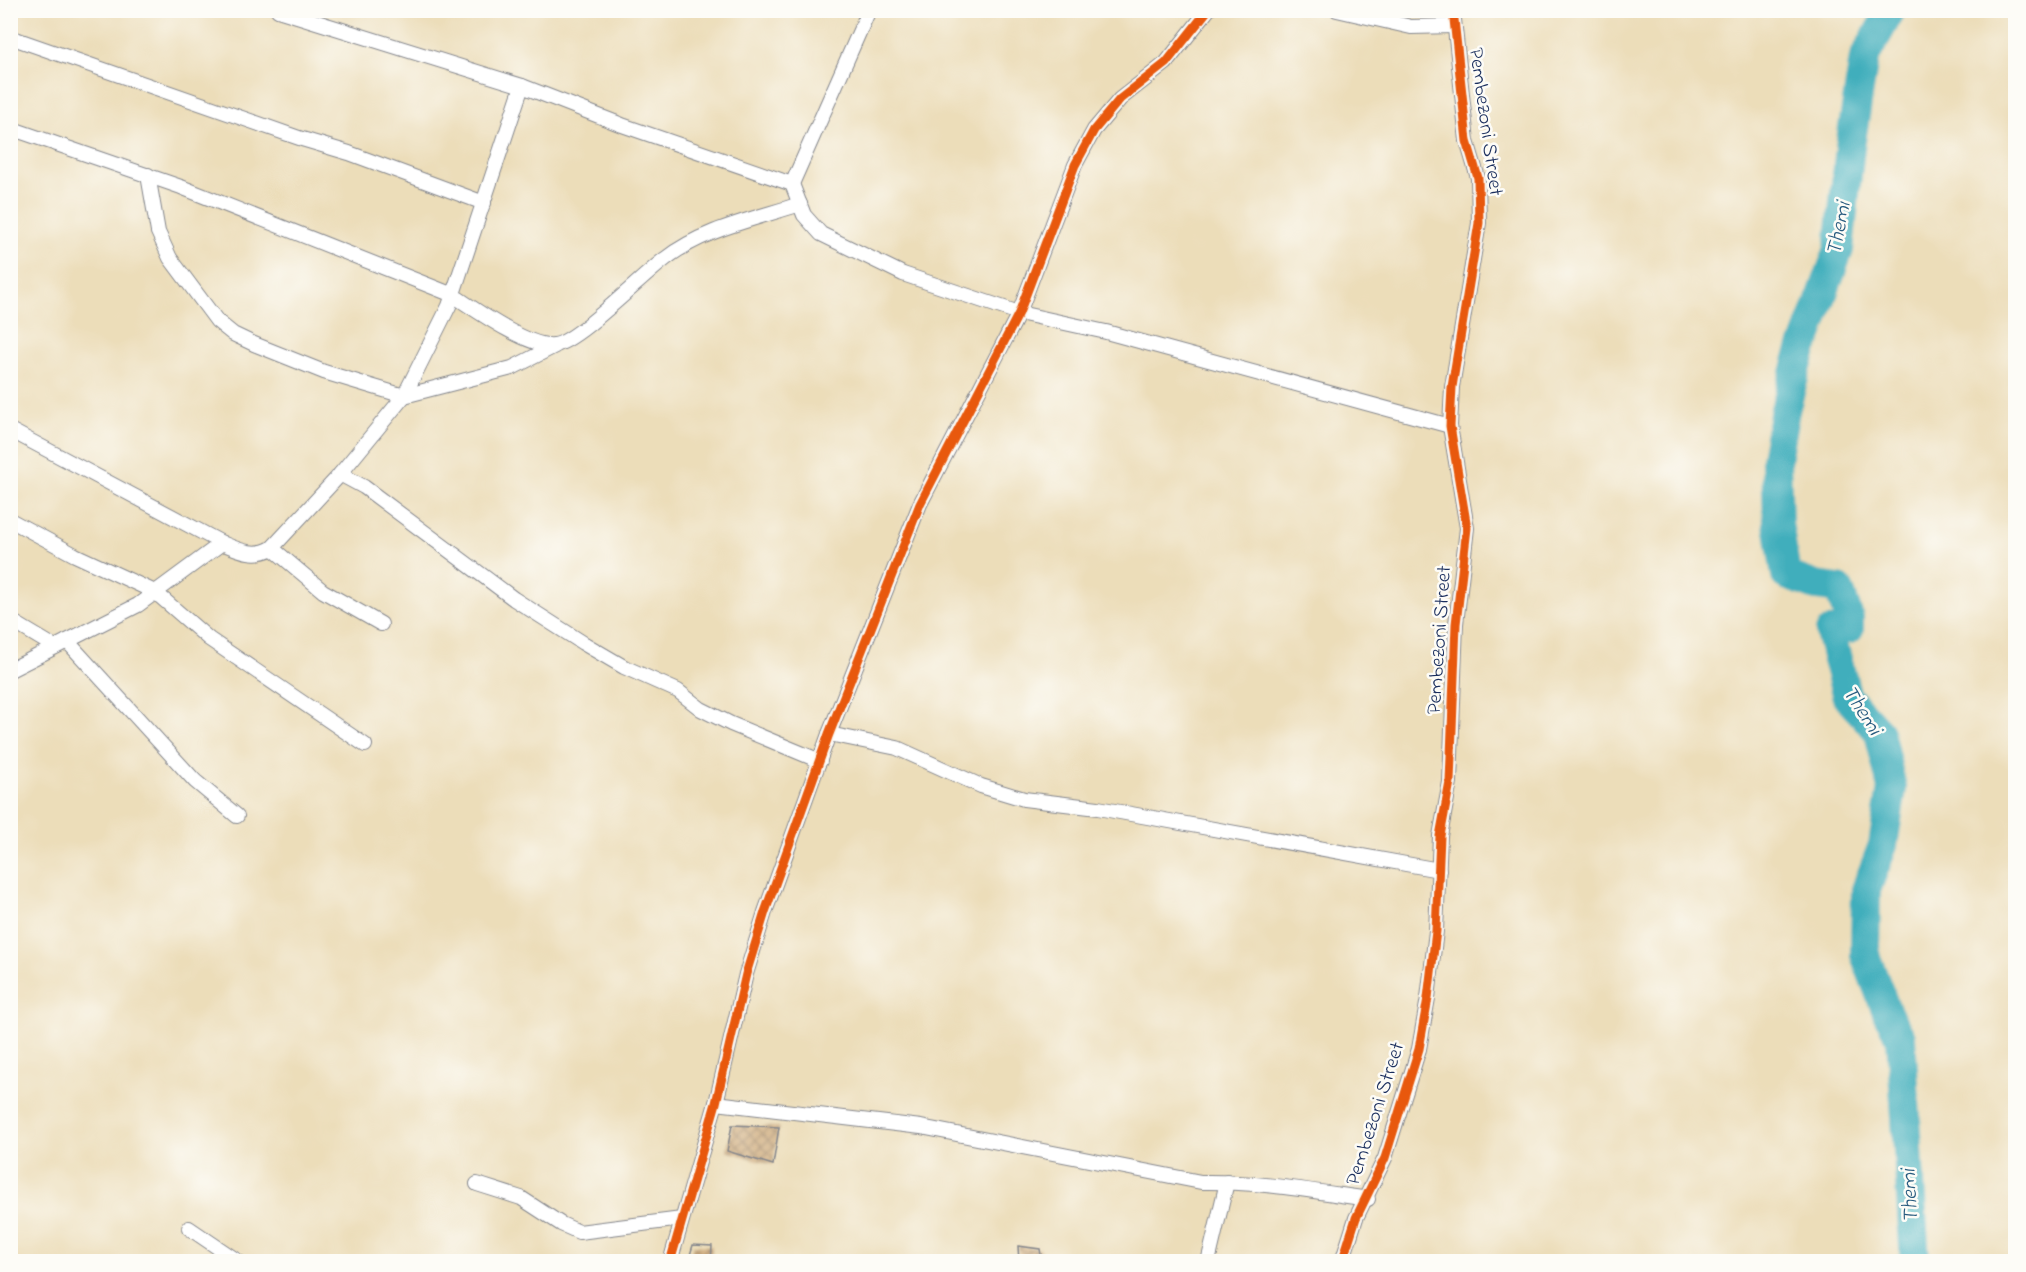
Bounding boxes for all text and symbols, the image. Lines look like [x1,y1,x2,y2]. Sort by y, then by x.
street label: Pembezoni Street [1460,46,1510,198]
water label: Themi [1819,197,1861,259]
street label: Pembezoni Street [1420,565,1460,715]
water label: Themi [1833,680,1890,744]
street label: Pembezoni Street [1339,1038,1413,1190]
water label: Themi [1894,1166,1928,1224]

